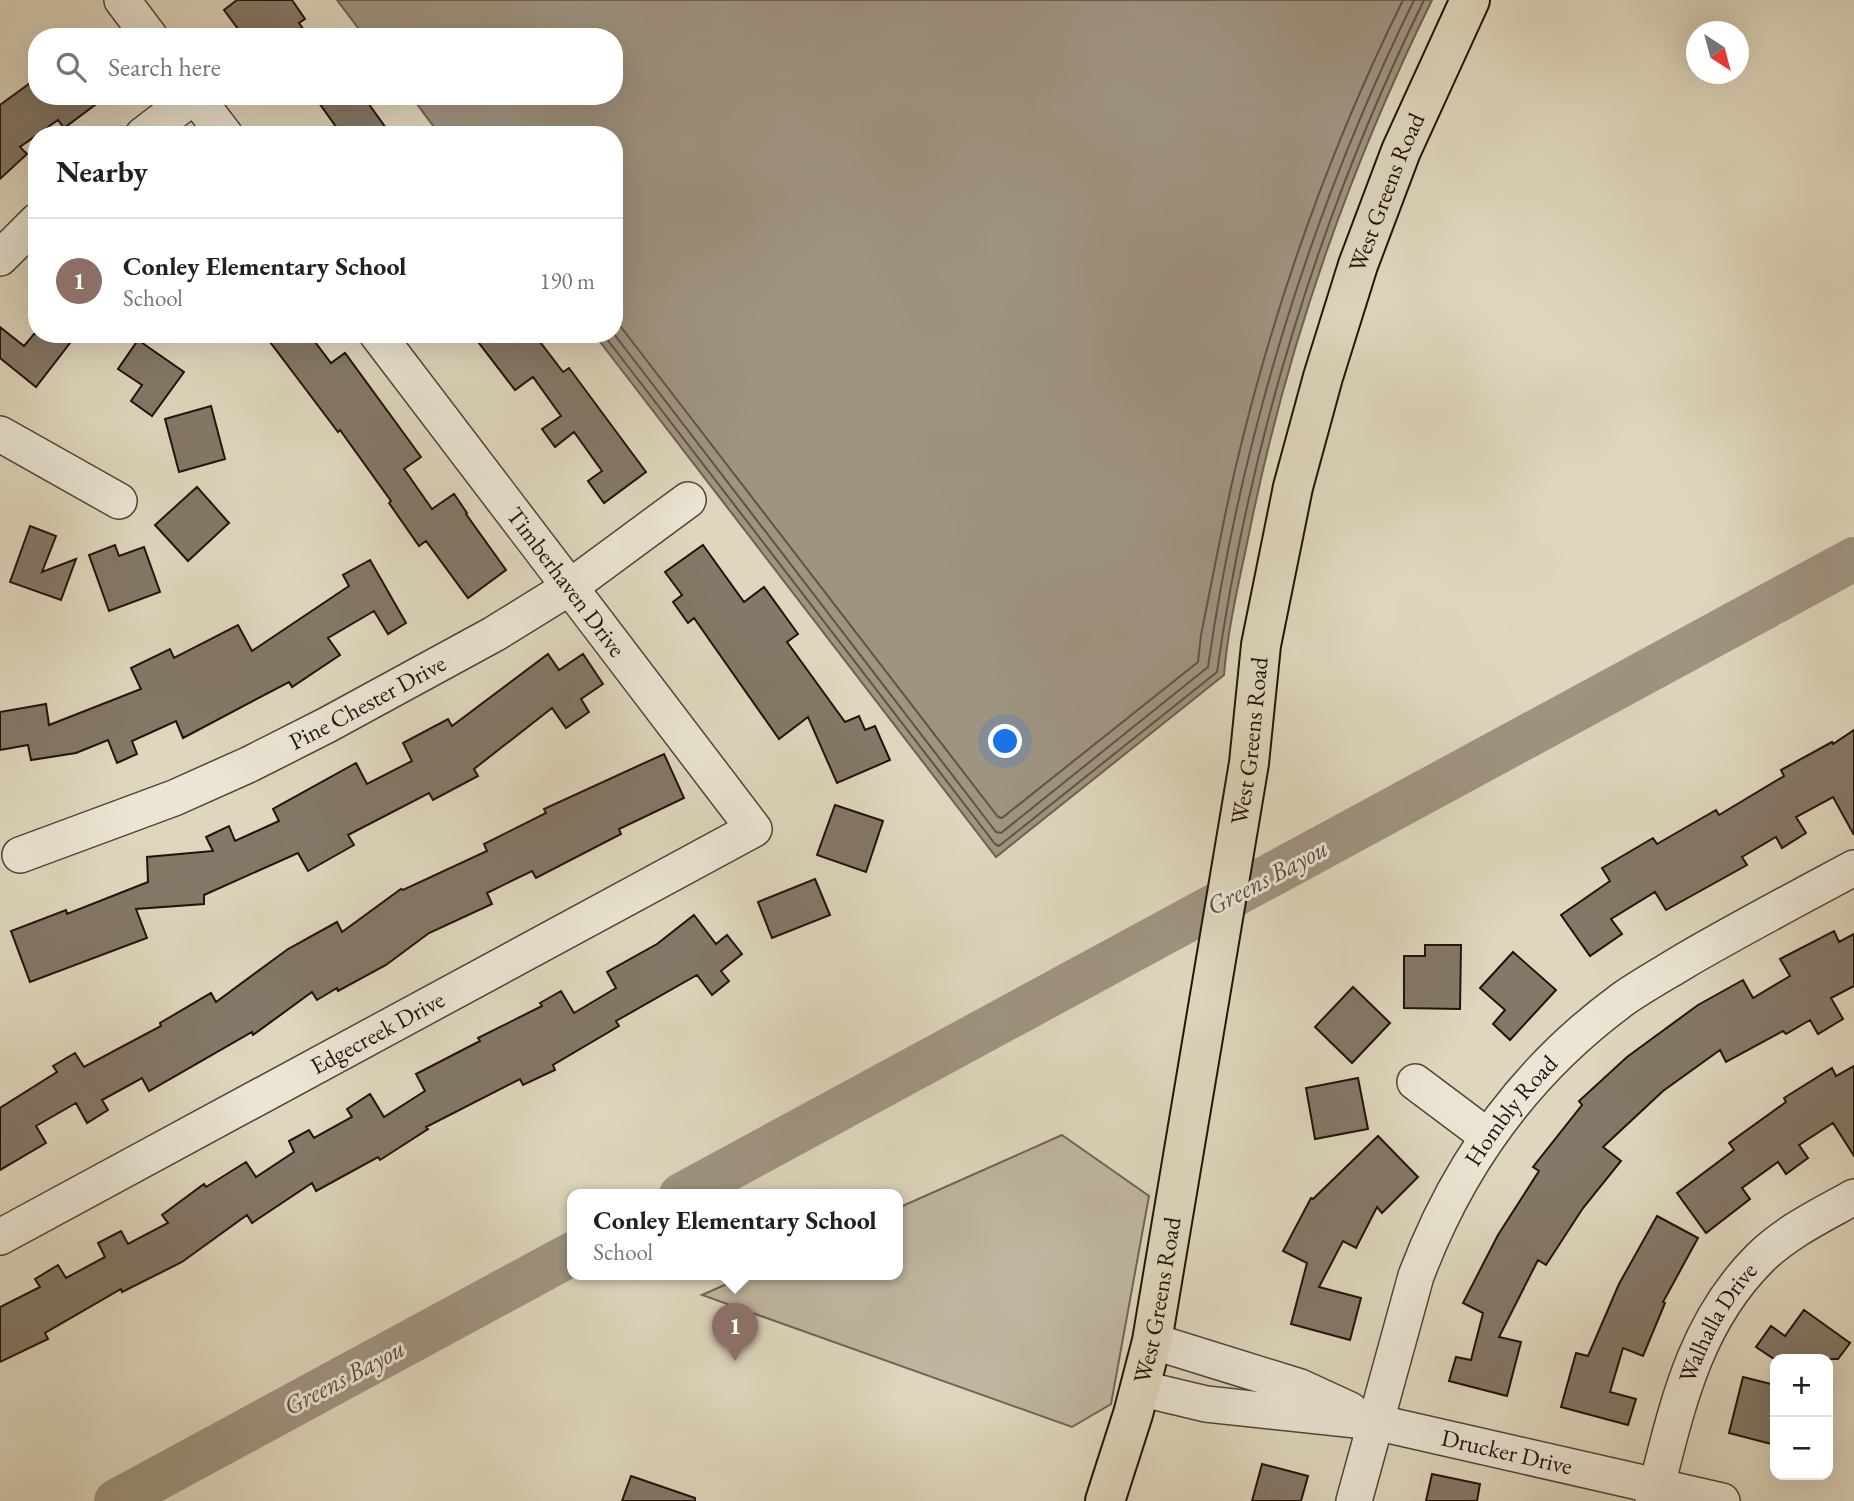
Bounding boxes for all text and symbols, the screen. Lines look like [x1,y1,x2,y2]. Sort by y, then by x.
north arrow [1686,21,1749,84]
search box [28,28,623,105]
icon: search [52,48,90,86]
text: Search here [108,50,221,84]
street label: West Greens Road [1341,107,1432,276]
text: Nearby [56,152,148,191]
text: Conley Elementary School [123,249,407,283]
text: 1 [73,266,85,296]
text: 190 m [539,266,595,296]
text: School [123,283,183,313]
street label: Timberhaven Drive [500,501,633,663]
street label: Pine Chester Drive [284,647,451,757]
street label: West Greens Road [1223,655,1275,827]
your location [988,724,1022,758]
water label: Greens Bayou [1201,831,1333,923]
street label: Edgecreek Drive [305,984,450,1081]
street label: Hombly Road [1457,1047,1564,1172]
popup [567,1189,903,1280]
text: Conley Elementary School [593,1203,877,1237]
street label: West Greens Road [1126,1214,1188,1387]
text: School [593,1237,653,1267]
street label: Walhalla Drive [1671,1255,1763,1387]
pin: 1 [712,1303,758,1361]
water label: Greens Bayou [278,1331,410,1423]
map controls [1770,1354,1833,1480]
button: + [1770,1354,1833,1417]
button: − [1770,1417,1833,1480]
street label: Drucker Drive [1438,1422,1575,1481]

